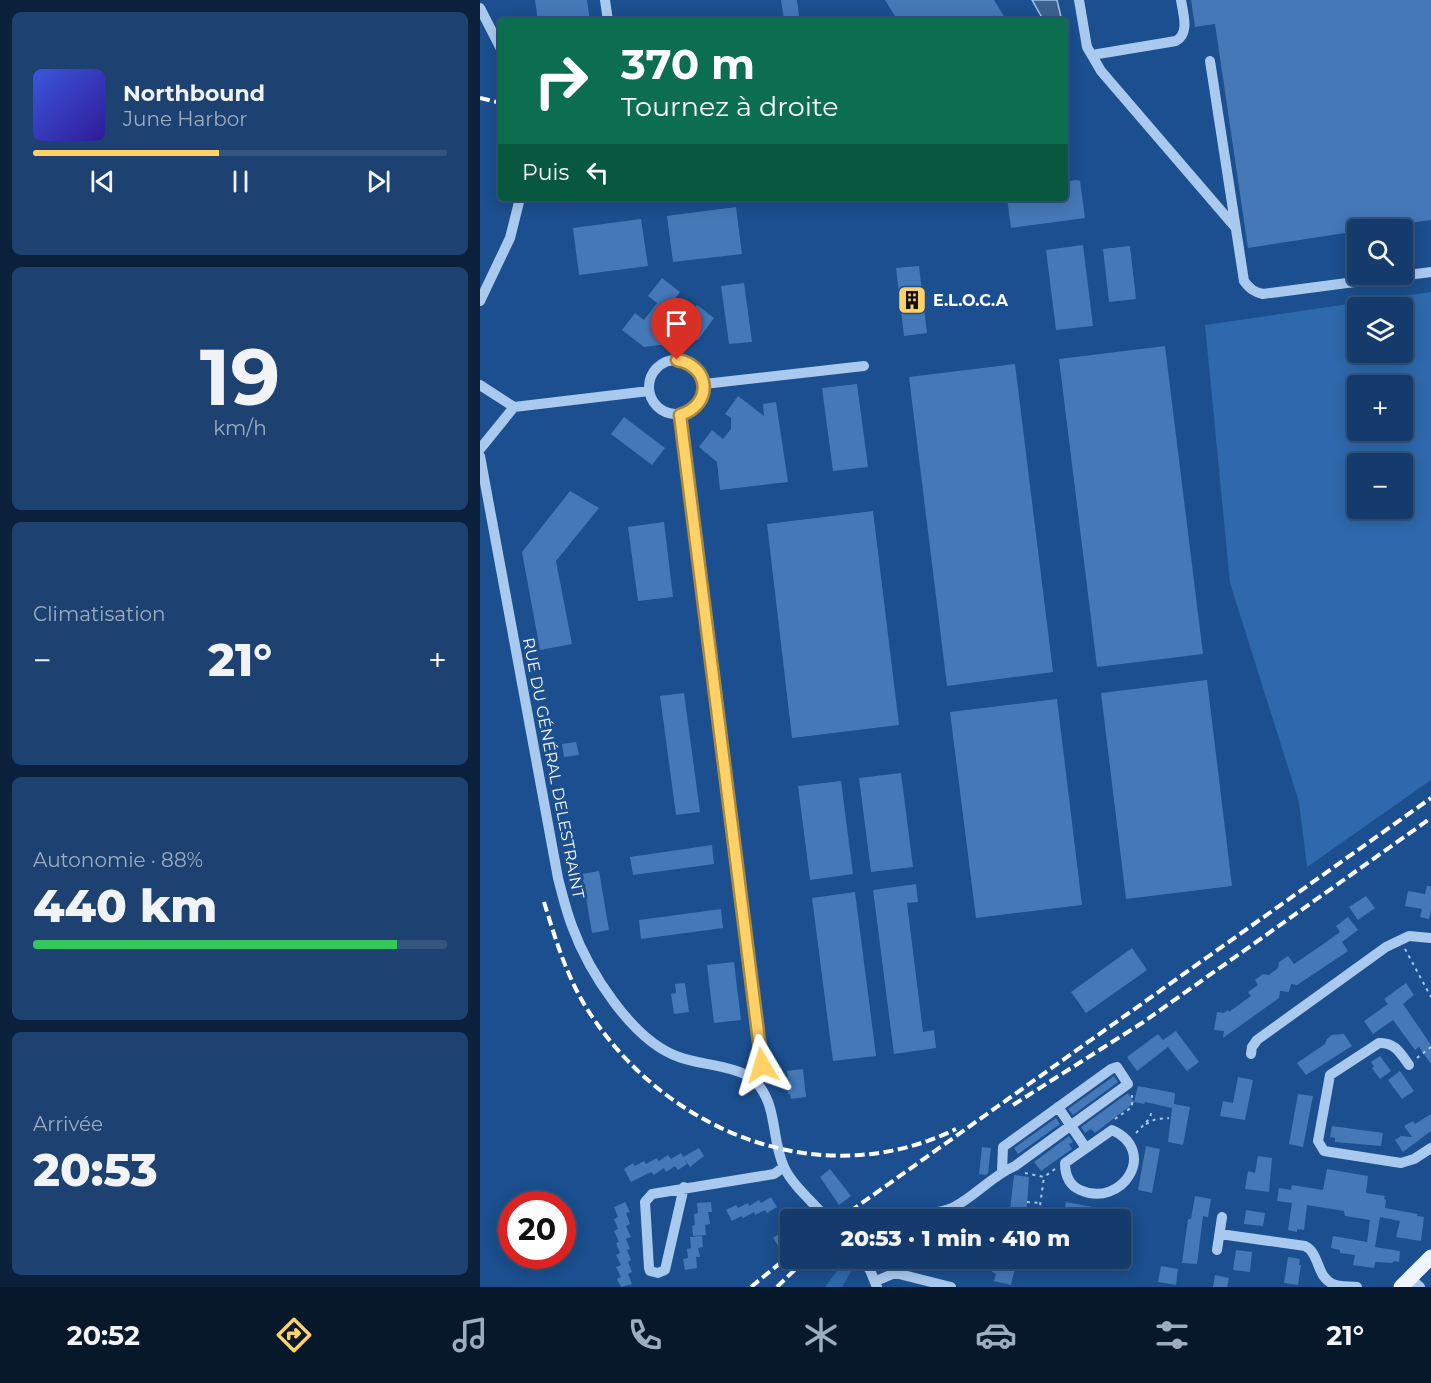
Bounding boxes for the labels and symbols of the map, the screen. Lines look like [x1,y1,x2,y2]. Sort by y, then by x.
building icon: E.L.O.C.A [896,284,928,316]
place label: E.L.O.C.A [933,291,1009,310]
pin [651,298,702,360]
street label: RUE DU GÉNÉRAL DELESTRAINT [519,636,588,901]
position arrow [730,1033,794,1097]
speed limit sign: 20 [498,1191,576,1269]

